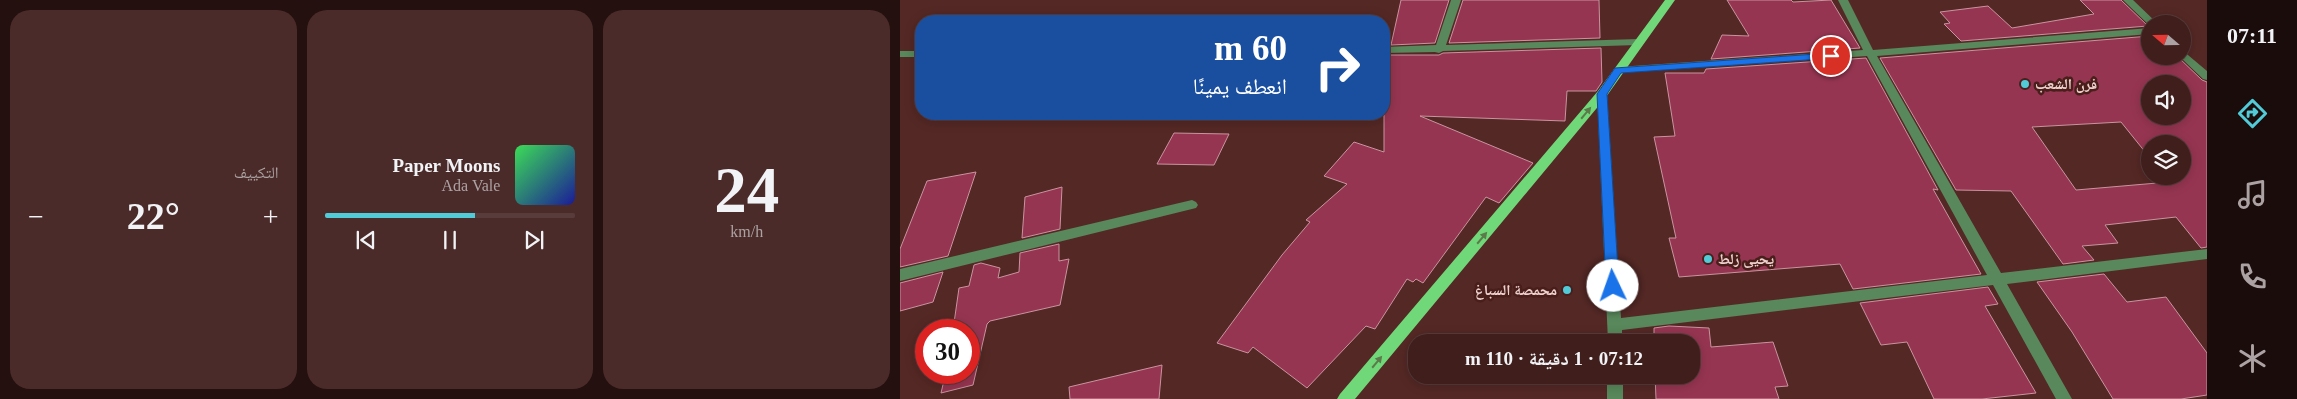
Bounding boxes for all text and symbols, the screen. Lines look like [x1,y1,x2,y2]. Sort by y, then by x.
north arrow [2141,15,2191,65]
map controls [2141,15,2191,185]
text: 07:11 [2227,23,2277,48]
text: 60 m [1214,29,1287,68]
icon: right [1305,35,1370,100]
pin [1810,35,1852,77]
icon: arrive [1817,42,1845,70]
text: انعطف يمينًا [1193,74,1287,99]
button: sound [2141,75,2191,125]
place label: فرن الشعب [2035,76,2097,93]
marker: فرن الشعب [2019,78,2031,90]
icon: directions [2235,96,2270,131]
one-way arrow [1580,107,1591,119]
button: layers [2141,135,2191,185]
text: 24 [714,154,779,226]
text: Paper Moons [393,155,500,176]
text: التكييف [234,164,279,181]
text: Ada Vale [442,177,500,194]
icon: music [2235,177,2270,212]
text: 22° [127,195,180,237]
text: − [28,201,44,232]
text: + [263,201,279,232]
text: km/h [730,223,763,240]
icon: previous [352,226,380,254]
icon: pause [436,226,464,254]
icon: next [520,226,548,254]
one-way arrow [1476,231,1487,244]
place label: يحيى زلط [1718,251,1774,268]
marker: يحيى زلط [1702,253,1714,265]
position arrow [1586,259,1638,311]
icon: phone [2235,259,2270,294]
place label: محمصة السباغ [1475,282,1557,300]
marker: محمصة السباغ [1561,284,1573,296]
speed limit sign: 30 [915,319,980,384]
icon: climate [2235,341,2270,376]
text: 07:12 · 1 دقيقة · 110 m [1465,348,1643,369]
one-way arrow [1372,356,1383,369]

